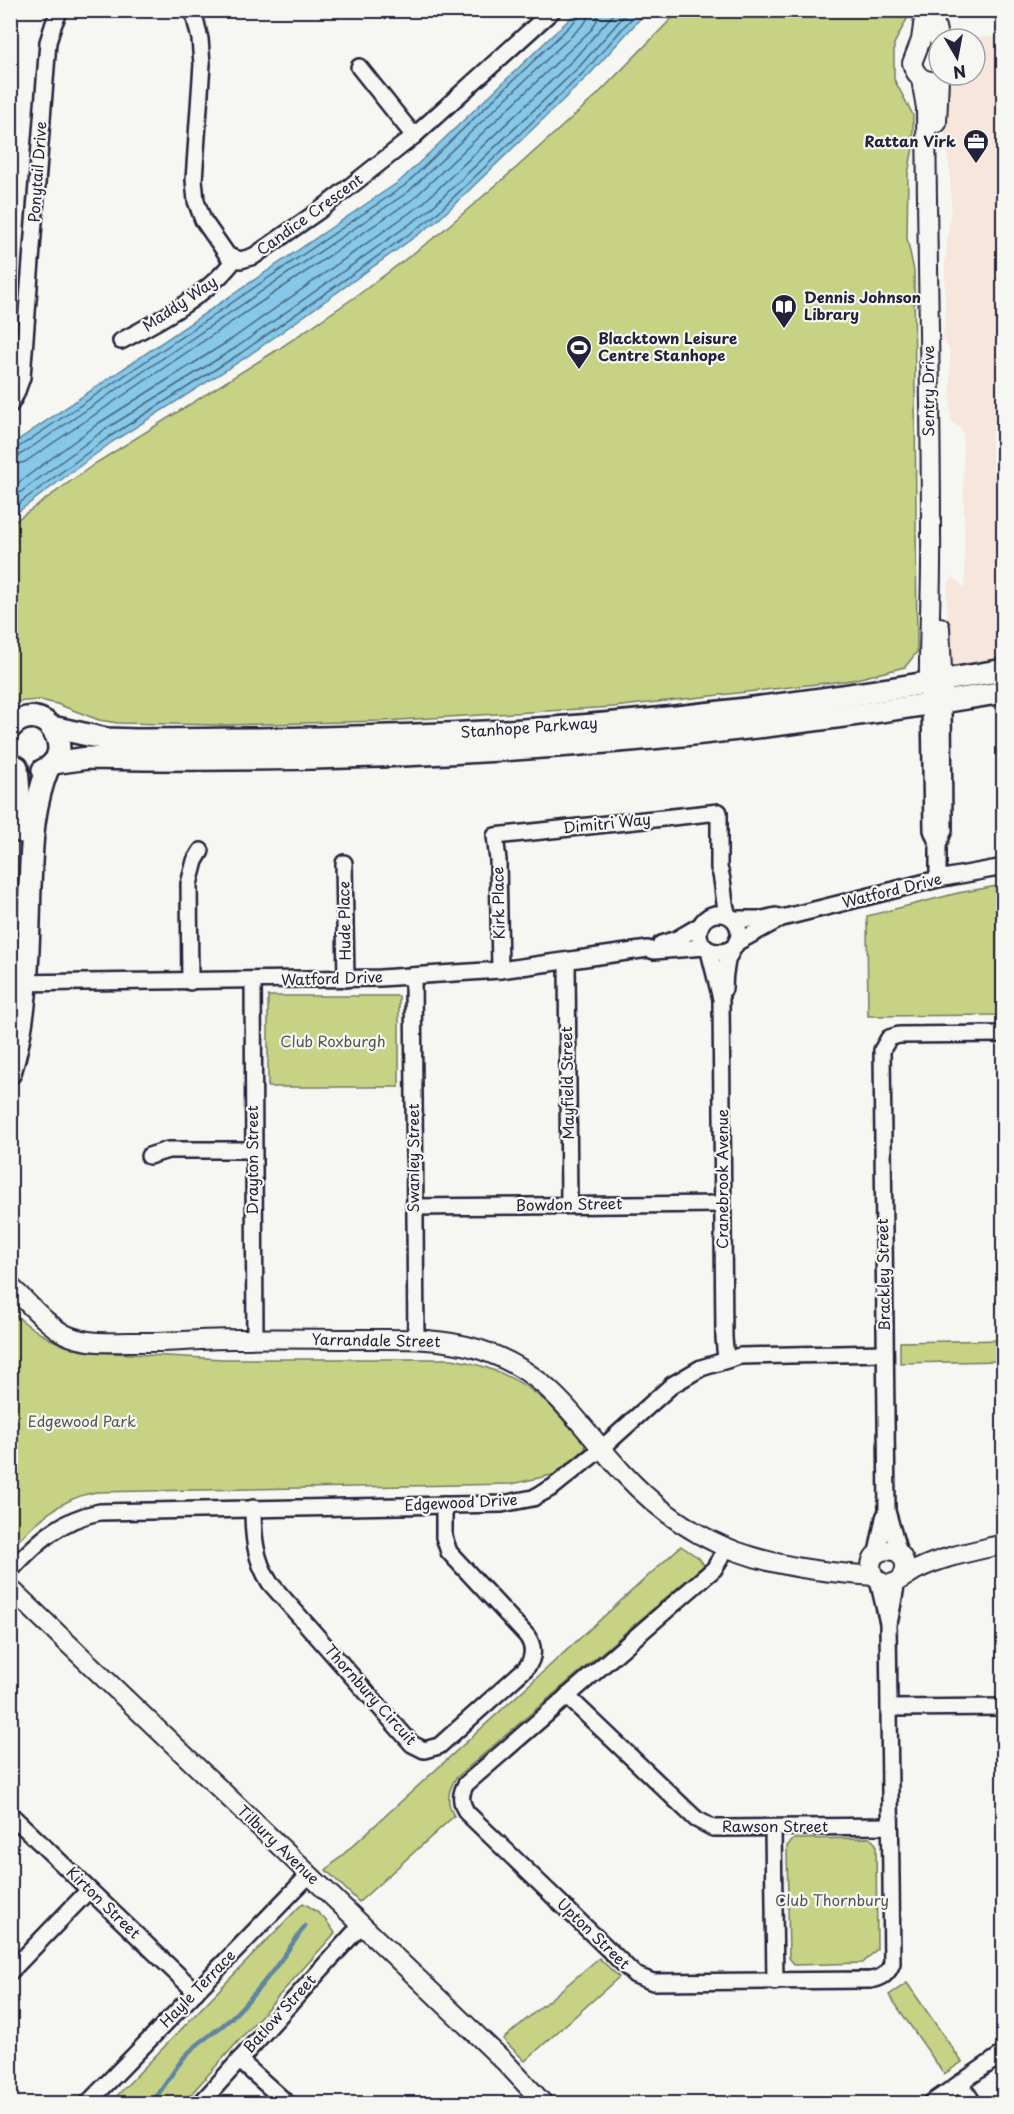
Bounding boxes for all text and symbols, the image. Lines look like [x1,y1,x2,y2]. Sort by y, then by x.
north arrow [927,27,987,87]
text: N [951,60,968,86]
street label: Ponytail Drive [21,121,52,223]
office icon: Rattan Virk [961,127,991,165]
place label: Rattan Virk [864,129,956,152]
street label: Candice Crescent [251,167,367,260]
street label: Maddy Way [137,269,221,336]
place label: Dennis Johnson Library [804,285,921,325]
library icon: Dennis Johnson Library [769,292,799,330]
place label: Blacktown Leisure Centre Stanhope [598,326,737,366]
sports icon: Blacktown Leisure Centre Stanhope [564,333,594,371]
street label: Sentry Drive [916,345,939,437]
street label: Stanhope Parkway [460,710,598,743]
street label: Dimitri Way [562,806,652,839]
street label: Kirk Place [485,866,510,940]
street label: Watford Drive [839,866,944,913]
street label: Hude Place [331,881,356,961]
street label: Watford Drive [281,964,383,991]
street label: Mayfield Street [554,1026,579,1140]
park label: Club Roxburgh [280,1029,386,1052]
street label: Swanley Street [401,1103,424,1213]
street label: Drayton Street [240,1105,263,1215]
street label: Cranebrook Avenue [710,1109,733,1249]
street label: Bowdon Street [516,1191,622,1216]
street label: Brackley Street [870,1218,895,1332]
street label: Yarrandale Street [311,1327,441,1352]
park label: Edgewood Park [28,1409,136,1432]
street label: Edgewood Drive [404,1487,518,1516]
street label: Thornbury Circuit [319,1638,423,1750]
street label: Tilbury Avenue [233,1799,325,1889]
street label: Rawson Street [722,1814,828,1837]
street label: Kirton Street [62,1861,146,1943]
park label: Club Thornbury [775,1888,889,1911]
street label: Upton Street [552,1892,636,1974]
street label: Hayle Terrace [154,1944,240,2032]
street label: Batlow Street [237,1969,321,2057]

